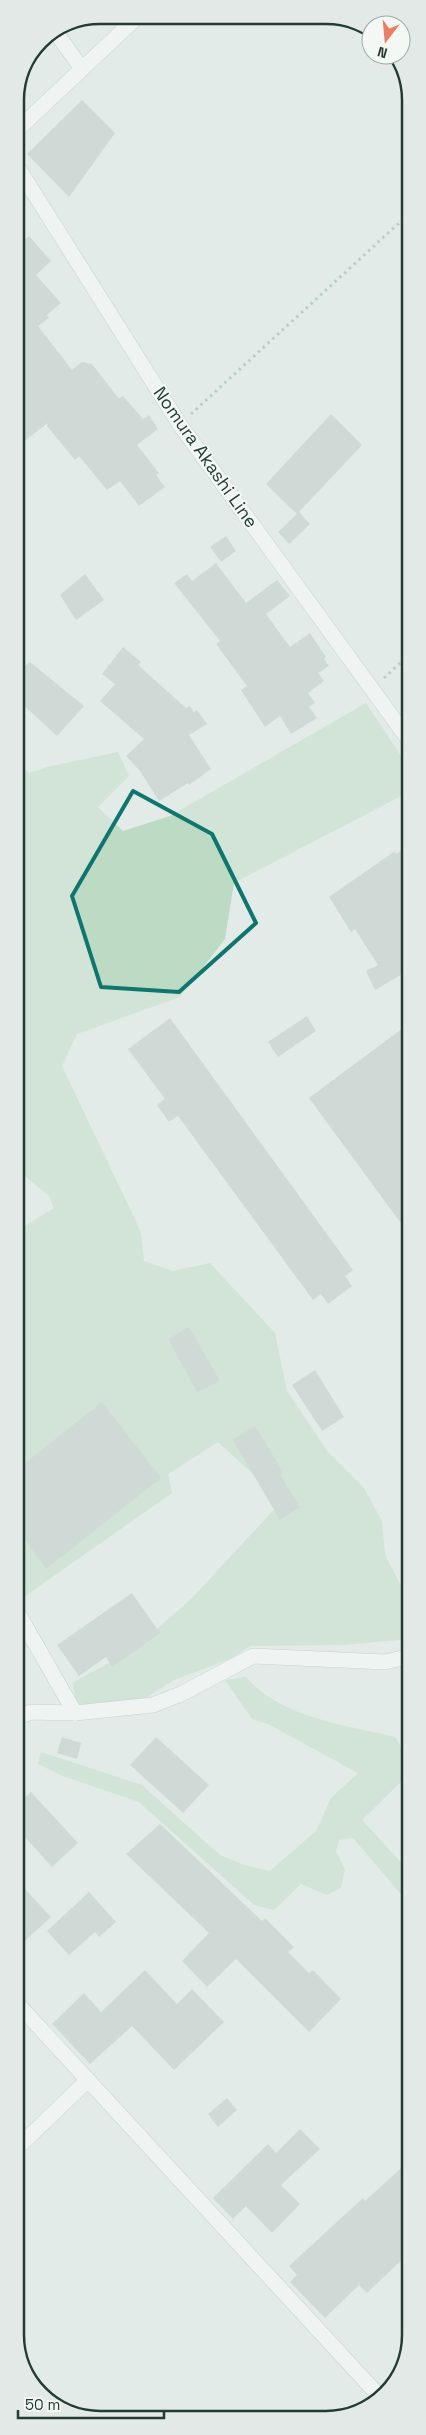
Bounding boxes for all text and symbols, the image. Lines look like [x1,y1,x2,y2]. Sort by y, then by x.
north arrow [361,15,411,65]
text: N [375,43,389,62]
street label: Nomura Akashi Line [149,382,263,532]
scale bar [18,2388,164,2420]
text: 50 m [25,2395,60,2414]

